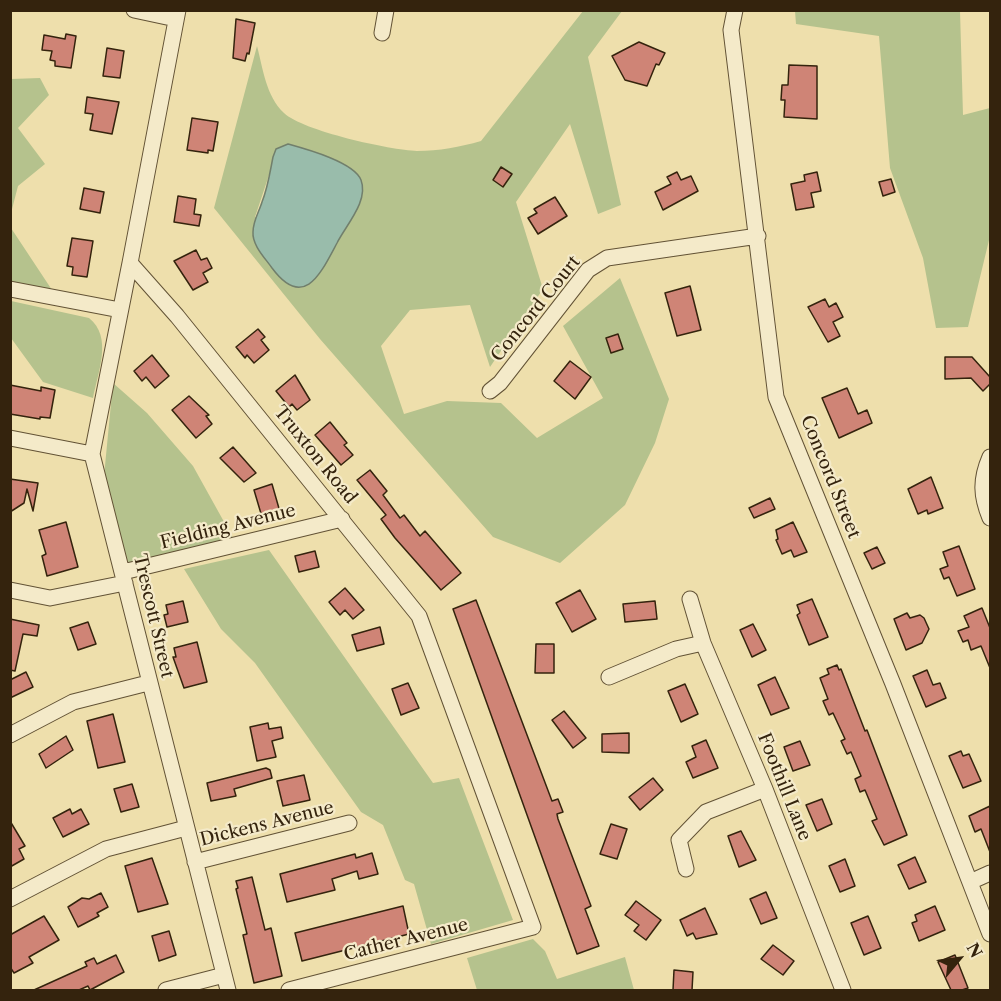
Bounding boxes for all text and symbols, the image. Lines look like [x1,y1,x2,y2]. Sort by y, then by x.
street label: Concord Court [487,252,585,366]
street label: Truxton Road [269,402,361,508]
street label: Concord Street [795,412,865,542]
street label: Fielding Avenue [158,500,298,554]
street label: Trescott Street [128,552,178,680]
street label: Foothill Lane [753,730,815,844]
street label: Dickens Avenue [198,797,336,851]
street label: Cather Avenue [342,914,470,966]
north arrow [929,929,989,989]
text: N [963,939,987,961]

